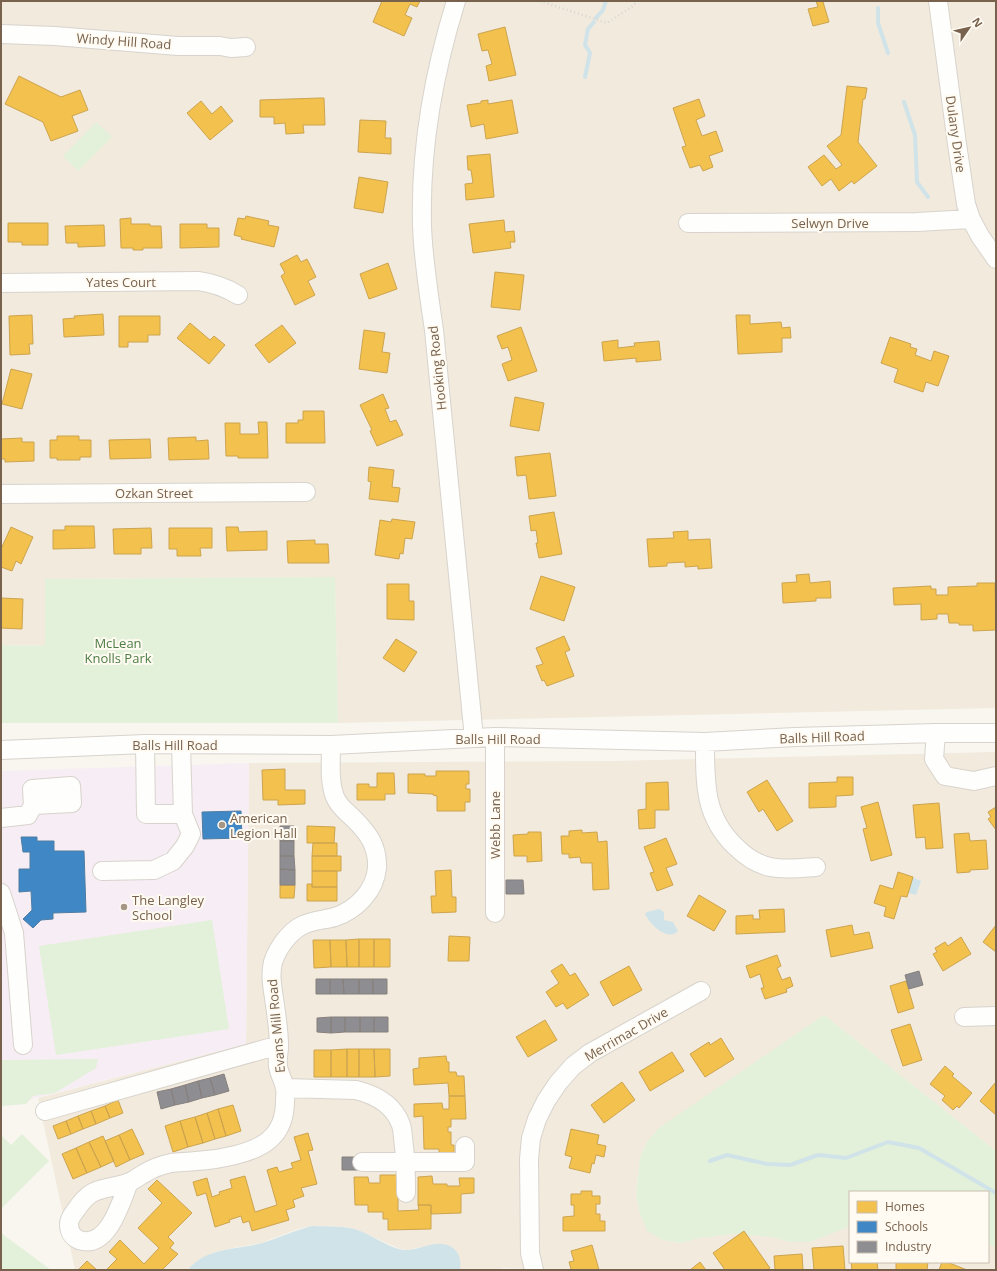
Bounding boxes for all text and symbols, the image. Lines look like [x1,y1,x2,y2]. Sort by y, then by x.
north arrow [949,8,989,48]
text: N [969,14,986,30]
street label: Windy Hill Road [76,29,172,53]
street label: Dulany Drive [942,94,970,174]
street label: Selwyn Drive [791,214,869,232]
street label: Yates Court [86,273,156,291]
street label: Hooking Road [424,325,450,411]
street label: Ozkan Street [115,484,193,502]
park label: McLean Knolls Park [84,634,152,667]
street label: Balls Hill Road [779,727,865,747]
street label: Balls Hill Road [455,730,541,748]
street label: Balls Hill Road [132,736,218,754]
street label: Webb Lane [486,791,504,859]
place label: American Legion Hall [230,809,297,842]
marker: American Legion Hall [217,820,227,830]
place label: The Langley School [132,891,204,924]
marker: The Langley School [119,902,129,912]
street label: Evans Mill Road [263,978,289,1074]
street label: Merrimac Drive [581,1003,671,1065]
legend [849,1191,989,1263]
text: Homes [885,1198,925,1215]
text: Schools [885,1218,928,1235]
text: Industry [885,1238,932,1255]

